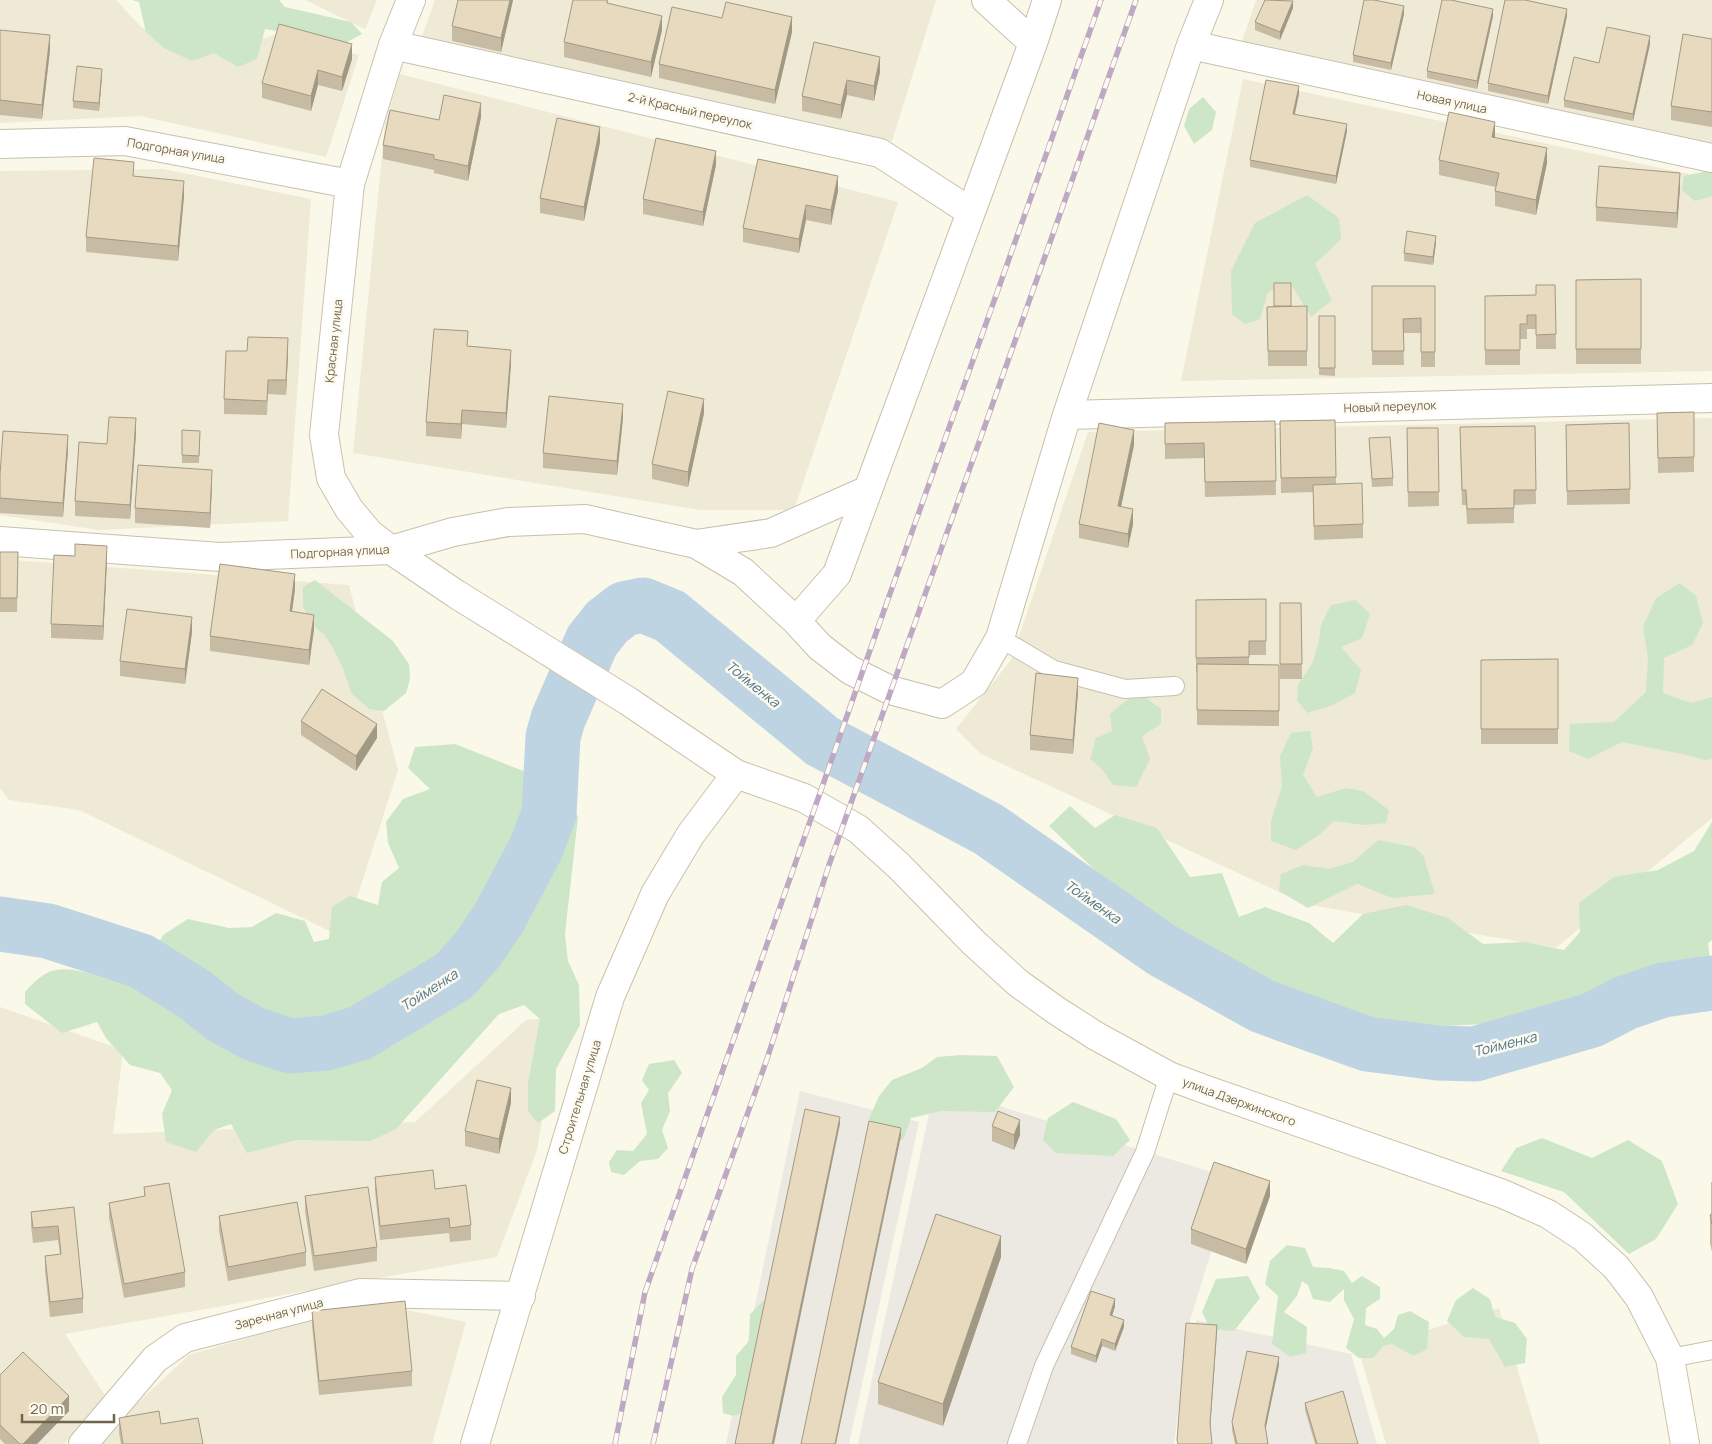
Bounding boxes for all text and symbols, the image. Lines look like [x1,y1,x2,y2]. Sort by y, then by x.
street label: Новая улица [1415,86,1489,117]
street label: 2-й Красный переулок [626,88,755,133]
street label: Подгорная улица [126,134,226,167]
street label: Красная улица [321,298,346,384]
street label: Новый переулок [1343,396,1438,417]
street label: Подгорная улица [290,540,390,563]
water label: Тойменка [722,656,785,712]
water label: Тойменка [1061,875,1126,929]
water label: Тойменка [397,963,462,1015]
water label: Тойменка [1471,1026,1540,1061]
street label: Строительная улица [554,1038,605,1156]
street label: улица Дзержинского [1180,1073,1298,1130]
street label: Заречная улица [233,1294,325,1334]
scale bar [22,1392,115,1424]
text: 20 m [30,1398,63,1419]

